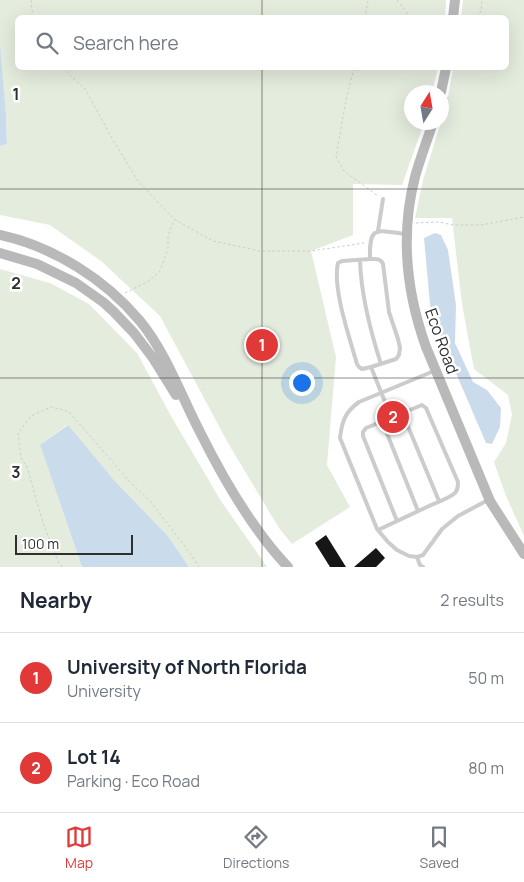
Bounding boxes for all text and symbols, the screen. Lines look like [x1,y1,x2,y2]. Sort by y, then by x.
search box [15,15,509,70]
icon: search [33,29,61,57]
text: Search here [73,30,179,56]
text: 1 [12,83,20,105]
north arrow [404,85,449,130]
text: 2 [11,272,21,294]
street label: Eco Road [420,305,464,377]
pin: 1 [246,326,278,364]
your location [289,370,315,396]
pin: 2 [377,398,409,436]
text: 3 [11,461,21,483]
scale bar [15,532,132,555]
text: 100 m [22,534,59,553]
text: Nearby [20,586,92,614]
text: 2 results [440,589,504,611]
text: University of North Florida [67,654,307,680]
text: 1 [32,667,40,689]
text: 50 m [468,667,504,689]
text: University [67,680,141,702]
text: Lot 14 [67,744,121,770]
text: 2 [31,757,41,779]
text: 80 m [468,757,504,779]
text: Parking · Eco Road [67,770,200,792]
tab: Map [65,823,93,872]
tab: Directions [223,823,289,872]
tab: Saved [420,823,459,872]

